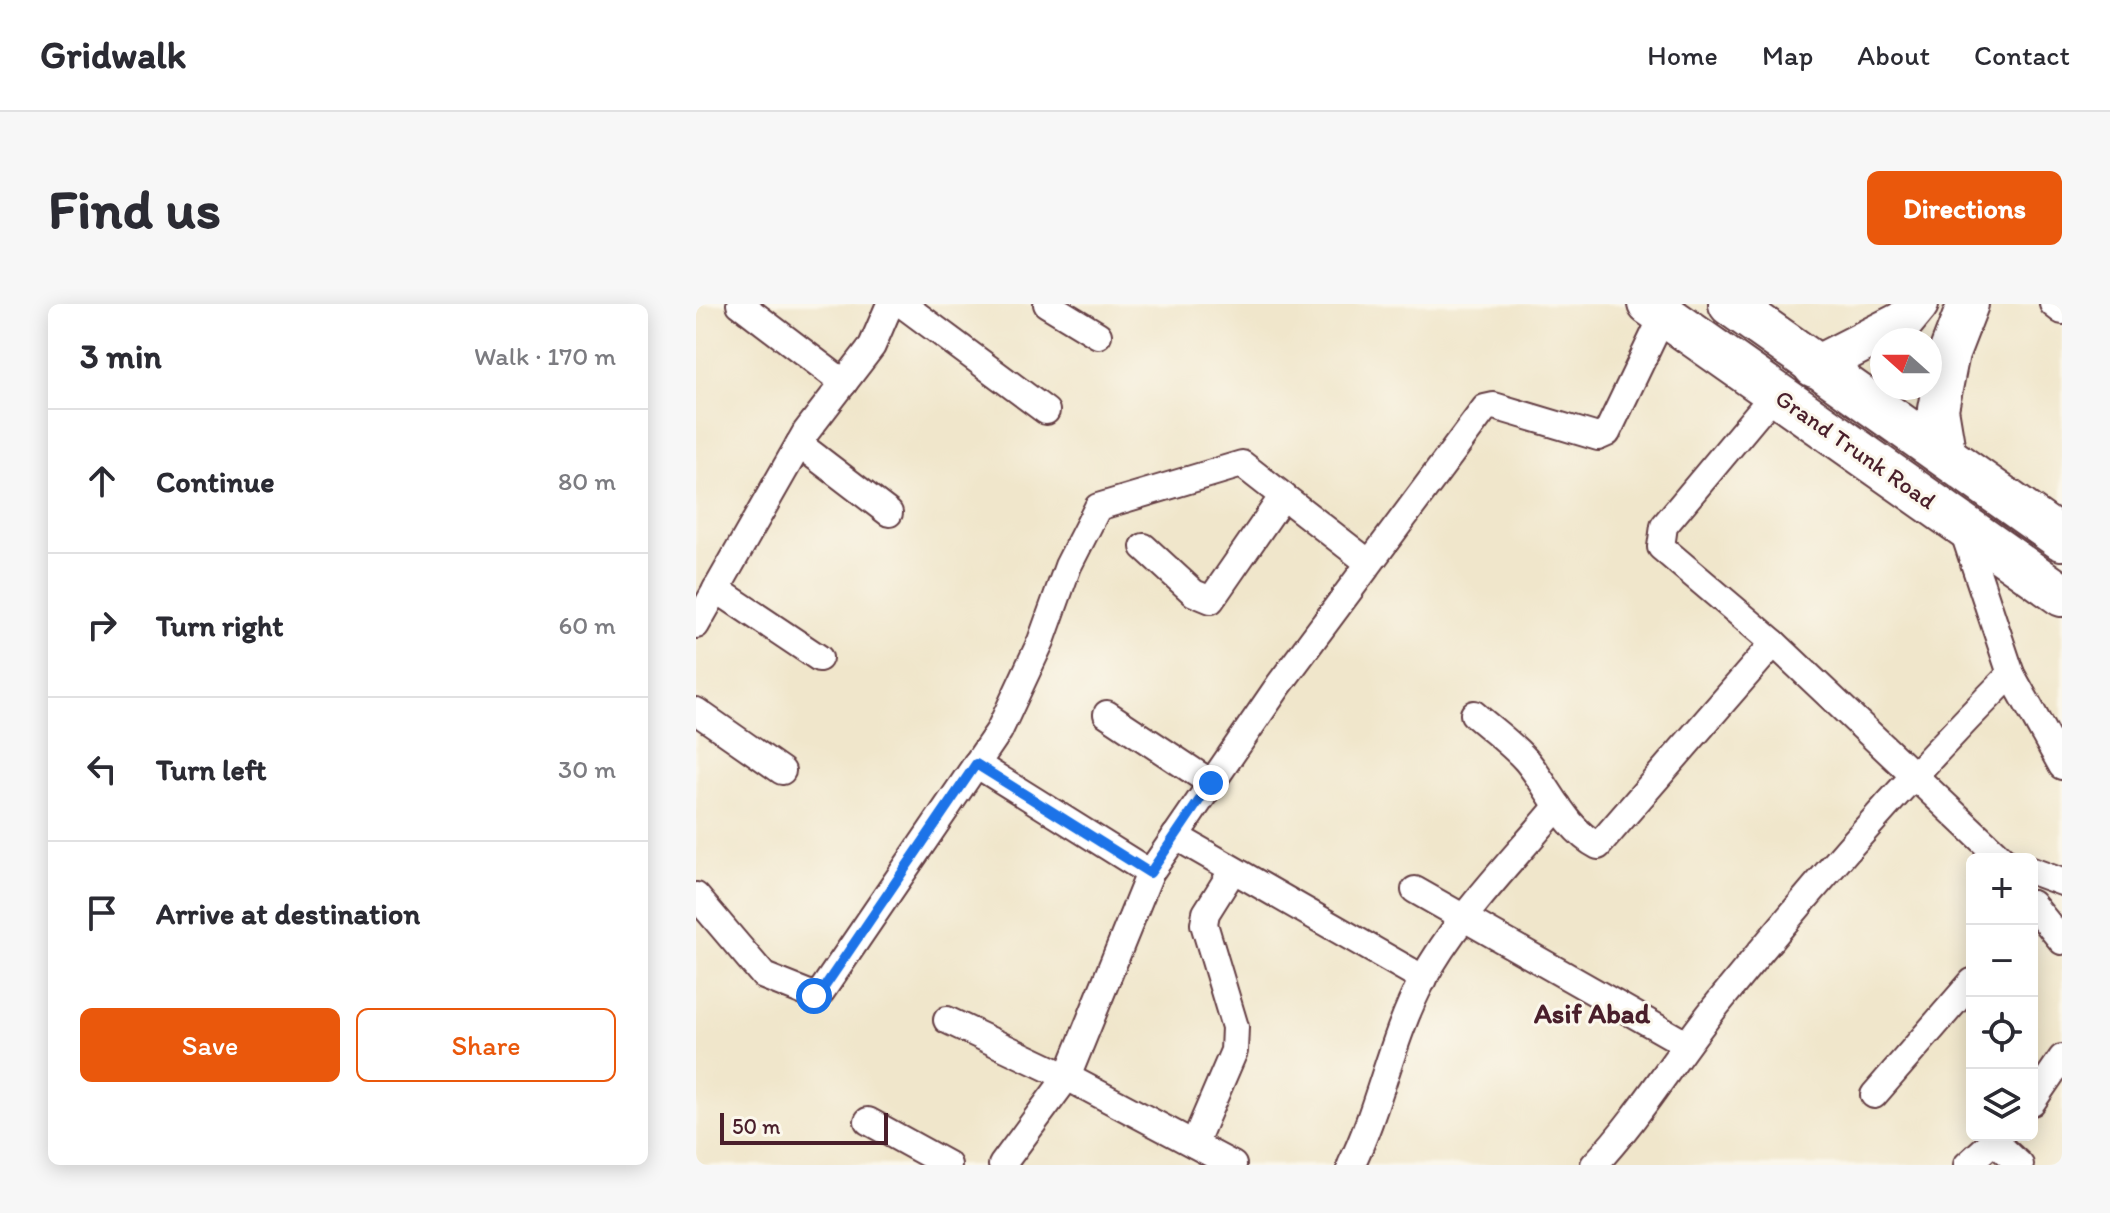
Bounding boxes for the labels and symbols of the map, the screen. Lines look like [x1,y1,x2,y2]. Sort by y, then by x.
north arrow [1870,328,1942,400]
street label: Grand Trunk Road [1770,383,1942,515]
route end [1193,765,1229,801]
route start [796,978,832,1014]
district label: Asif Abad [1533,996,1651,1030]
scale bar [720,1109,888,1145]

